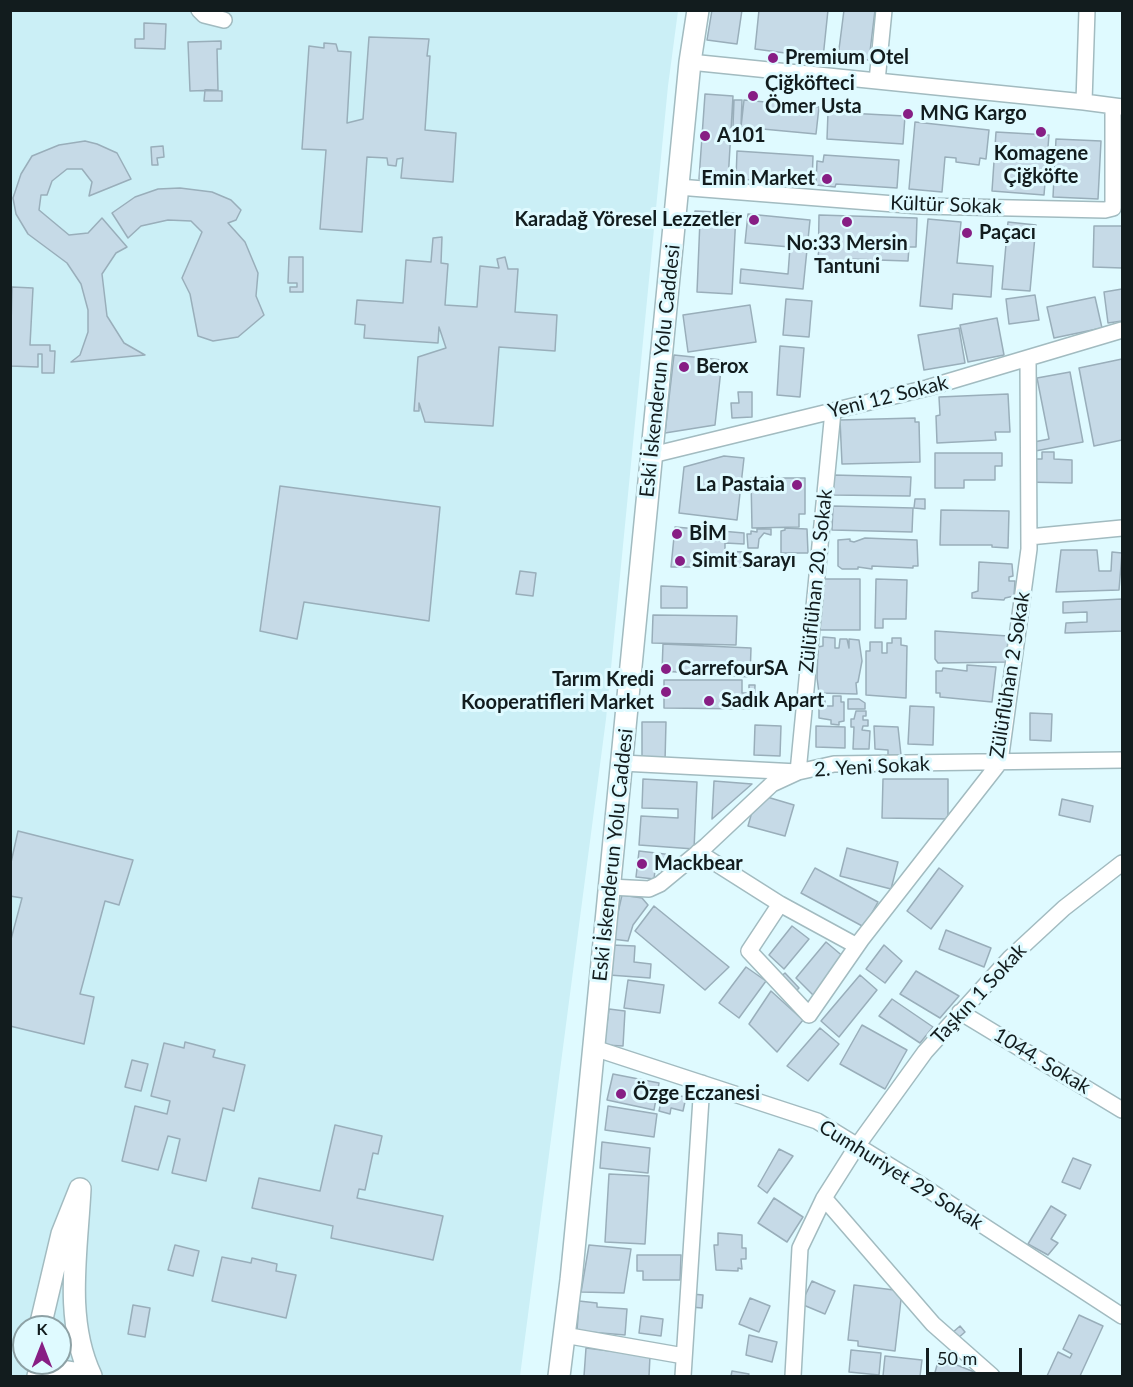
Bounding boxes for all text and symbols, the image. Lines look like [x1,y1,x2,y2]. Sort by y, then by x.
place label: Premium Otel [785,46,909,70]
marker: Premium Otel [766,51,780,65]
place label: Çiğköfteci Ömer Usta [765,72,862,119]
marker: Çiğköfteci Ömer Usta [746,89,760,103]
place label: MNG Kargo [920,102,1027,126]
marker: MNG Kargo [901,107,915,121]
place label: A101 [717,124,766,148]
marker: Komagene Çiğköfte [1034,125,1048,139]
marker: A101 [698,129,712,143]
place label: Komagene Çiğköfte [994,142,1088,189]
place label: Emin Market [701,167,815,191]
marker: Emin Market [820,172,834,186]
street label: Kültür Sokak [890,191,1002,219]
place label: Karadağ Yöresel Lezzetler [514,208,742,232]
marker: Karadağ Yöresel Lezzetler [747,213,761,227]
marker: No:33 Mersin Tantuni [840,215,854,229]
place label: Paçacı [979,221,1036,245]
marker: Paçacı [960,226,974,240]
place label: No:33 Mersin Tantuni [786,232,908,279]
street label: Eski İskenderun Yolu Caddesi [635,243,685,499]
place label: Berox [696,355,748,379]
marker: Berox [677,360,691,374]
street label: Yeni 12 Sokak [826,371,950,423]
place label: La Pastaia [696,473,785,497]
marker: La Pastaia [790,478,804,492]
street label: Zülüflühan 20. Sokak [794,488,838,674]
place label: BİM [689,522,727,546]
marker: BİM [670,527,684,541]
place label: Simit Sarayı [692,549,796,573]
marker: Simit Sarayı [673,554,687,568]
street label: Zülüflühan 2 Sokak [985,590,1035,760]
place label: CarrefourSA [678,657,788,681]
marker: CarrefourSA [659,662,673,676]
place label: Tarım Kredi Kooperatifleri Market [461,668,654,715]
marker: Tarım Kredi Kooperatifleri Market [659,685,673,699]
place label: Sadık Apart [721,689,824,713]
marker: Sadık Apart [702,694,716,708]
street label: Eski İskenderun Yolu Caddesi [588,727,638,983]
street label: 2. Yeni Sokak [814,752,930,782]
place label: Mackbear [654,852,743,876]
marker: Mackbear [635,857,649,871]
street label: Taşkın 1 Sokak [926,939,1032,1049]
street label: 1044. Sokak [989,1023,1095,1099]
place label: Özge Eczanesi [633,1082,760,1106]
marker: Özge Eczanesi [614,1087,628,1101]
street label: Cumhuriyet 29 Sokak [815,1115,987,1235]
north arrow [12,1315,72,1375]
text: K [37,1319,47,1338]
scale bar [929,1336,1025,1374]
text: 50 m [937,1347,977,1369]

